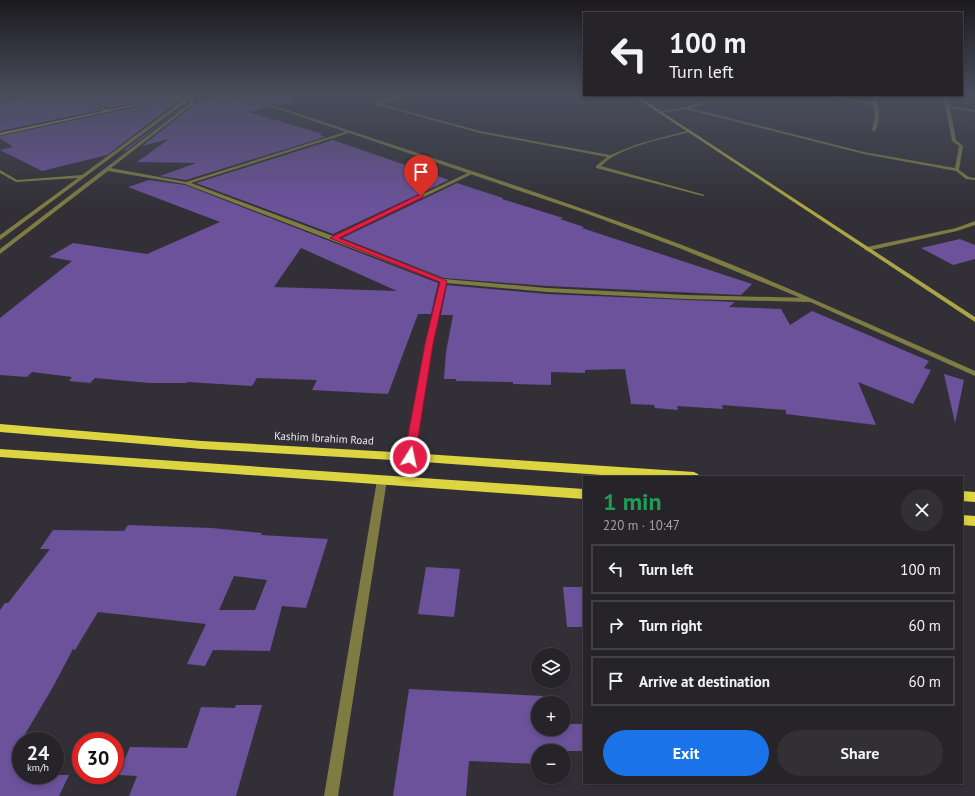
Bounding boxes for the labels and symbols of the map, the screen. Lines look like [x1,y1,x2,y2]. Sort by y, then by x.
pin [404,155,438,196]
street label: Kashim Ibrahim Road [274,428,374,448]
position arrow [389,436,431,478]
speed limit sign: 30 [72,732,124,784]

